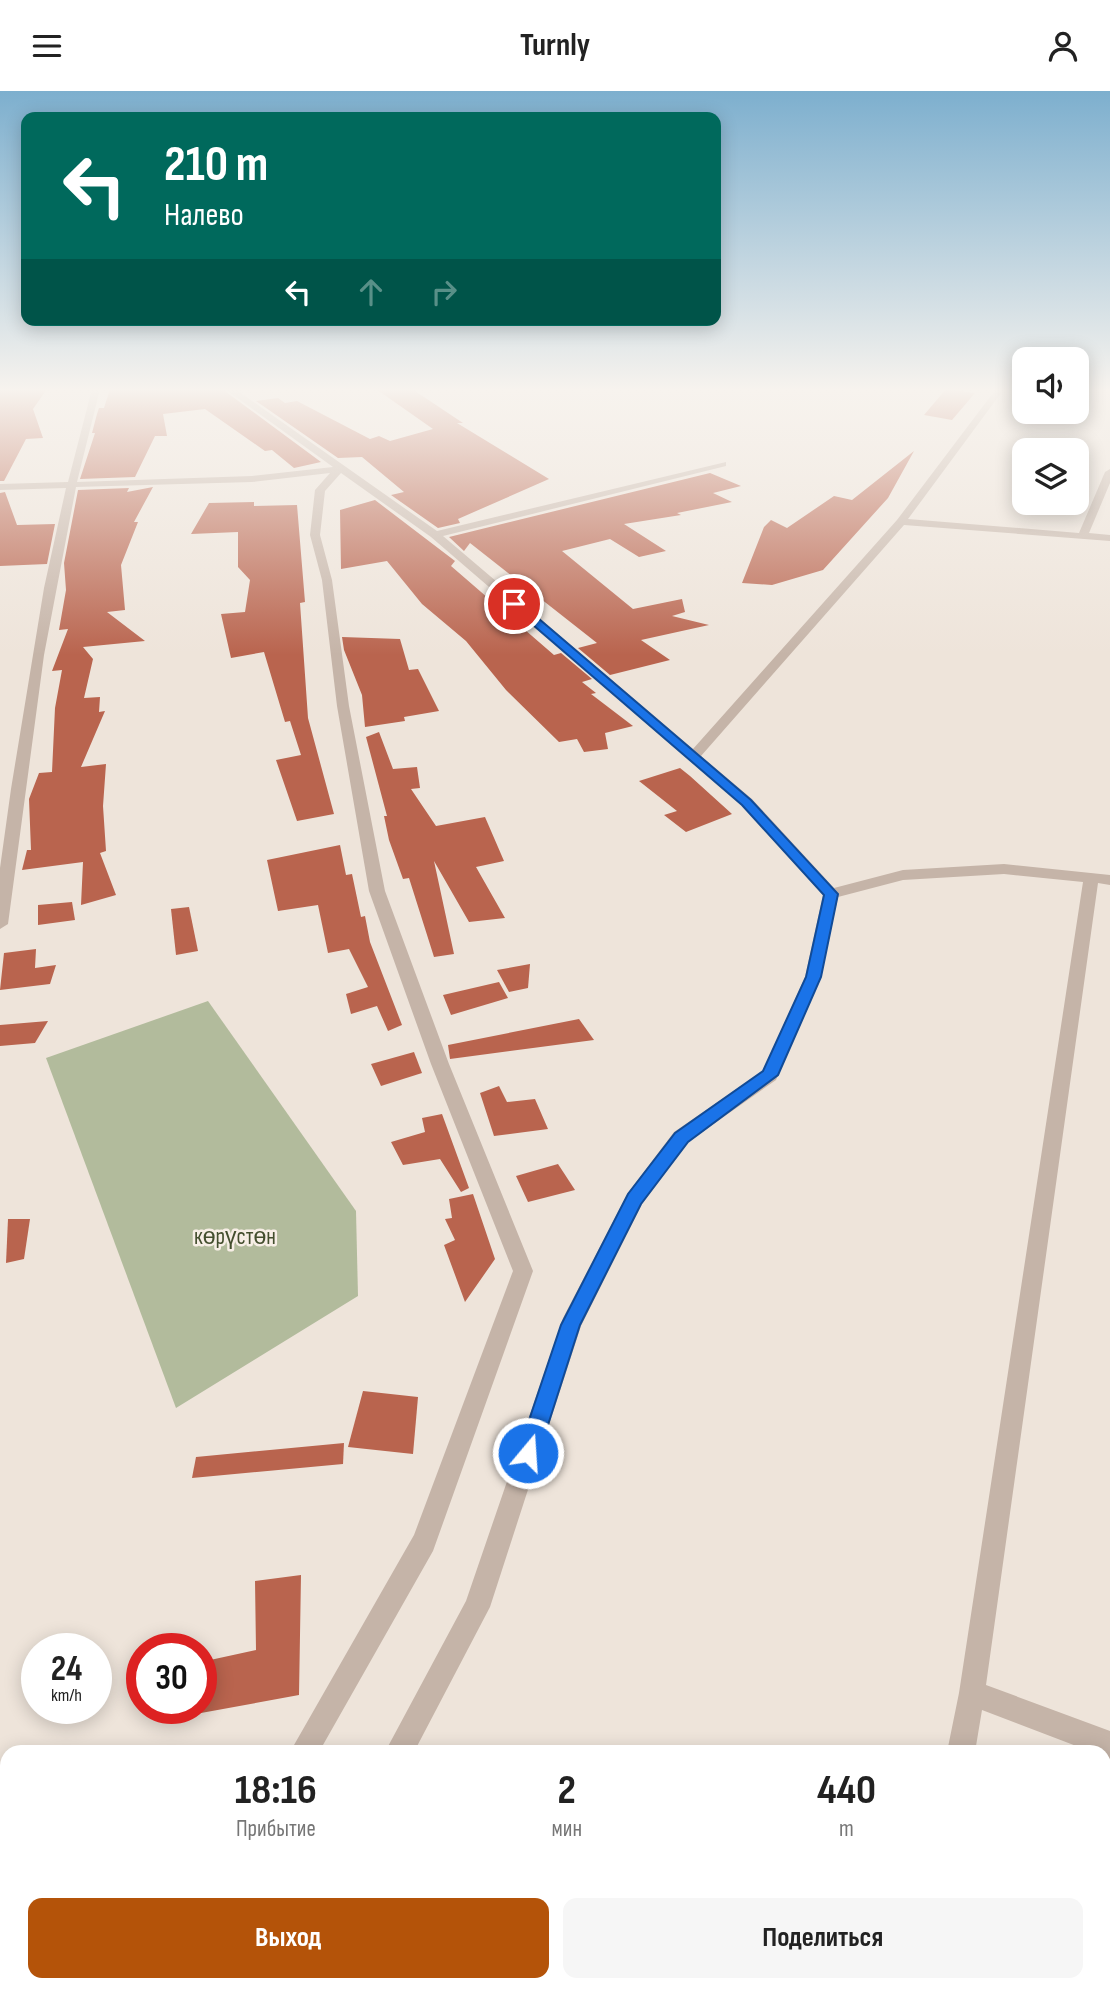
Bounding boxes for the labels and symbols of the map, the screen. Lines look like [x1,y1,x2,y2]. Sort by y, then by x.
pin [484,574,544,634]
park label: көрүстөн [194,1223,276,1251]
position arrow [491,1416,565,1490]
speed limit sign: 30 [126,1633,217,1724]

